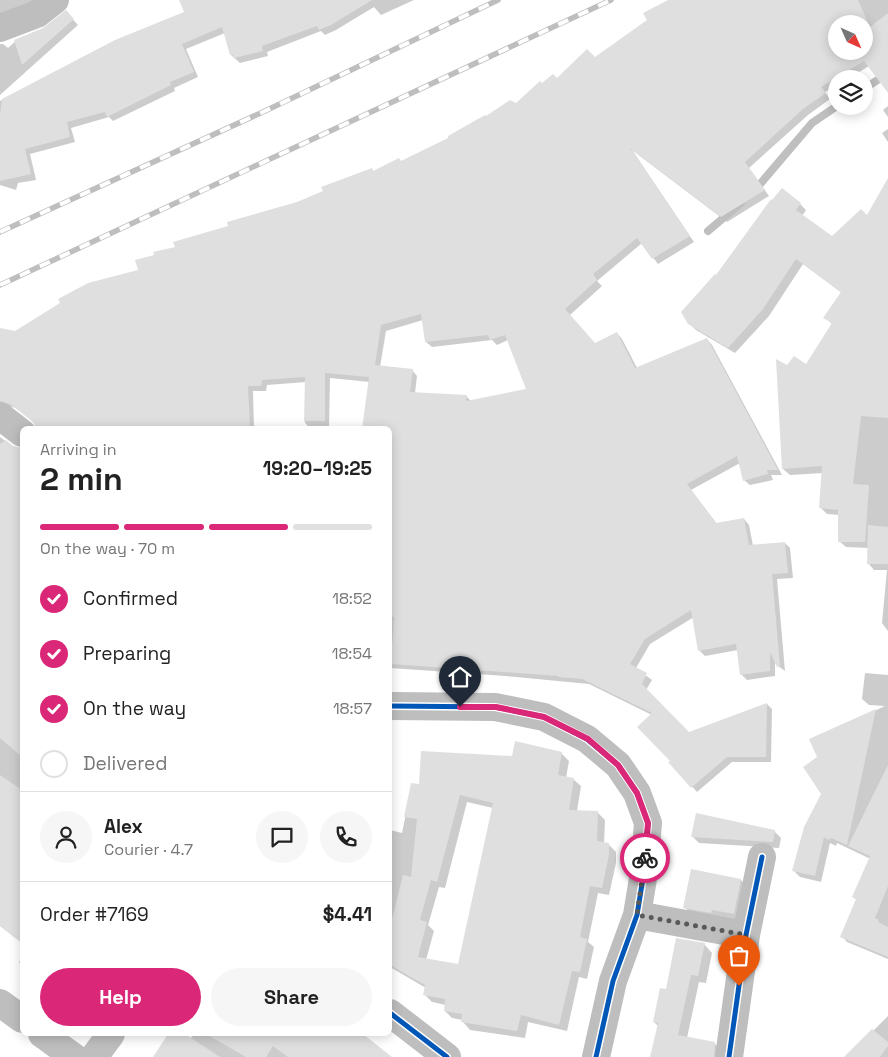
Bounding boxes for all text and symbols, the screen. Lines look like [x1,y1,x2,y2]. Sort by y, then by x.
north arrow [828,15,872,60]
map controls [828,15,873,115]
button: layers [828,70,873,115]
text: Arriving in [40,439,117,460]
text: 19:20–19:25 [263,456,372,481]
text: 2 min [40,459,123,499]
text: On the way · 70 m [40,538,175,559]
icon: check [40,585,68,613]
text: Confirmed [83,586,178,611]
text: 18:52 [332,588,372,609]
icon: check [40,640,68,668]
text: Preparing [83,641,171,666]
text: 18:54 [332,643,372,664]
pin [439,656,481,707]
icon: home [446,663,474,691]
icon: check [40,695,68,723]
text: On the way [83,696,186,721]
text: 18:57 [333,698,372,719]
text: Delivered [83,751,168,776]
button: person [40,811,92,863]
button: chat [256,811,308,863]
button: phone [320,811,372,863]
text: Alex [104,814,143,839]
courier [620,833,670,883]
text: Courier · 4.7 [104,839,193,860]
icon: bike [631,844,659,872]
text: Order #7169 [40,902,149,927]
text: $4.41 [323,902,372,927]
pin [718,935,760,986]
icon: bag [725,942,753,970]
button: Help [40,968,201,1026]
button: Share [211,968,372,1026]

